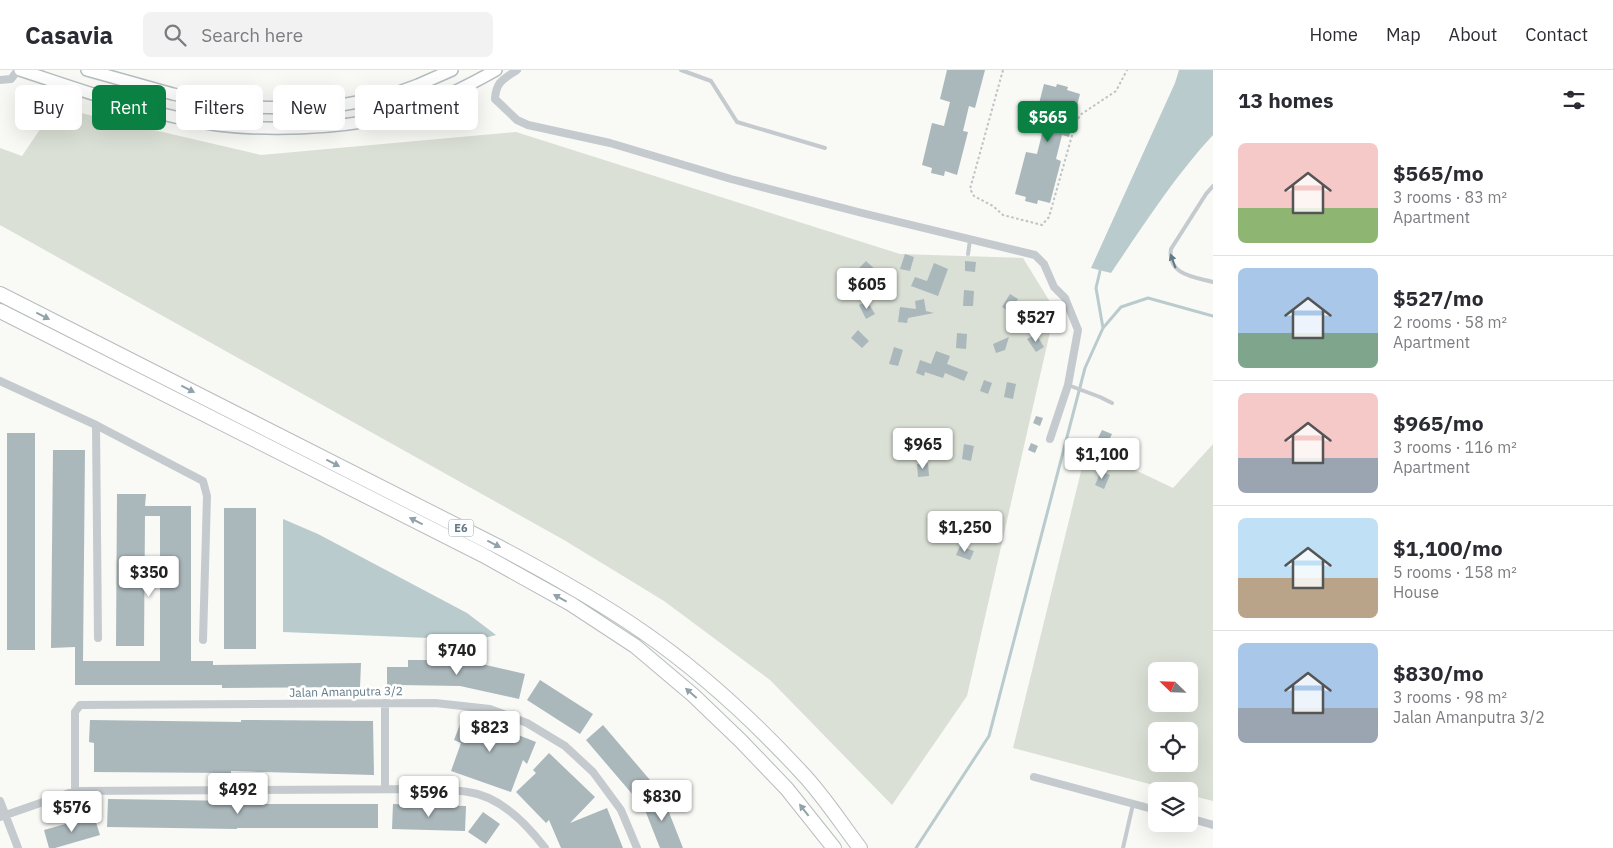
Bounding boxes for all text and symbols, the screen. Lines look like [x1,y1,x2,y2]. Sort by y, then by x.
search box [143,12,493,57]
text: Casavia [25,19,113,51]
icon: search [161,21,189,49]
text: Search here [201,23,303,47]
text: Home [1310,23,1358,46]
text: Map [1386,23,1421,46]
text: About [1449,23,1497,46]
text: Contact [1525,23,1588,46]
chip: Buy [15,85,82,130]
chip: Rent [92,85,166,130]
chip: Filters [176,85,263,130]
chip: New [273,85,345,130]
chip: Apartment [355,85,478,130]
text: 13 homes [1238,86,1334,114]
icon: filters [1560,86,1588,114]
pin: $565 [1018,100,1078,143]
text: $565 [1029,107,1067,127]
text: $565/mo [1393,159,1484,187]
icon: home [1278,163,1338,223]
text: 3 rooms · 83 m² [1393,187,1507,207]
text: Apartment [1393,207,1470,227]
one-way arrow [1169,253,1177,268]
pin: $605 [837,268,897,310]
text: $605 [848,274,886,294]
text: $527/mo [1393,284,1484,312]
icon: home [1278,288,1338,348]
pin: $527 [1006,300,1066,343]
text: $527 [1017,307,1055,327]
one-way arrow [36,312,51,320]
text: 2 rooms · 58 m² [1393,312,1507,332]
text: Apartment [1393,332,1470,352]
one-way arrow [181,385,196,393]
text: $965/mo [1393,409,1484,437]
icon: home [1278,413,1338,473]
pin: $965 [893,428,953,470]
text: $965 [904,434,942,454]
text: 3 rooms · 116 m² [1393,437,1517,457]
pin: $1,100 [1061,438,1143,480]
text: $1,100 [1076,444,1128,464]
text: Apartment [1393,457,1470,477]
one-way arrow [326,459,341,467]
pin: $1,250 [924,510,1006,553]
one-way arrow [409,517,424,525]
text: $1,250 [939,517,991,537]
road number: E6 [448,519,474,536]
text: $1,100/mo [1393,534,1503,562]
icon: home [1278,538,1338,598]
one-way arrow [487,540,501,548]
pin: $350 [119,556,179,598]
text: $350 [130,562,168,582]
text: 5 rooms · 158 m² [1393,562,1517,582]
text: House [1393,582,1439,602]
one-way arrow [553,593,566,602]
pin: $740 [427,634,487,676]
text: $740 [438,640,476,660]
text: $830/mo [1393,659,1484,687]
north arrow [1148,662,1198,712]
map controls [1148,662,1198,832]
icon: home [1278,663,1338,723]
street label: Jalan Amanputra 3/2 [289,683,403,700]
one-way arrow [685,687,697,699]
text: 3 rooms · 98 m² [1393,687,1507,707]
text: Jalan Amanputra 3/2 [1393,707,1545,727]
pin: $823 [460,710,520,753]
text: $823 [471,717,509,737]
button: locate [1148,722,1198,772]
pin: $492 [208,772,268,815]
pin: $596 [399,776,459,818]
text: $492 [219,779,257,799]
pin: $830 [632,780,692,822]
text: $596 [410,782,448,802]
button: layers [1148,782,1198,832]
text: $830 [643,786,681,806]
pin: $576 [42,790,102,833]
text: $576 [53,797,91,817]
one-way arrow [798,804,809,817]

